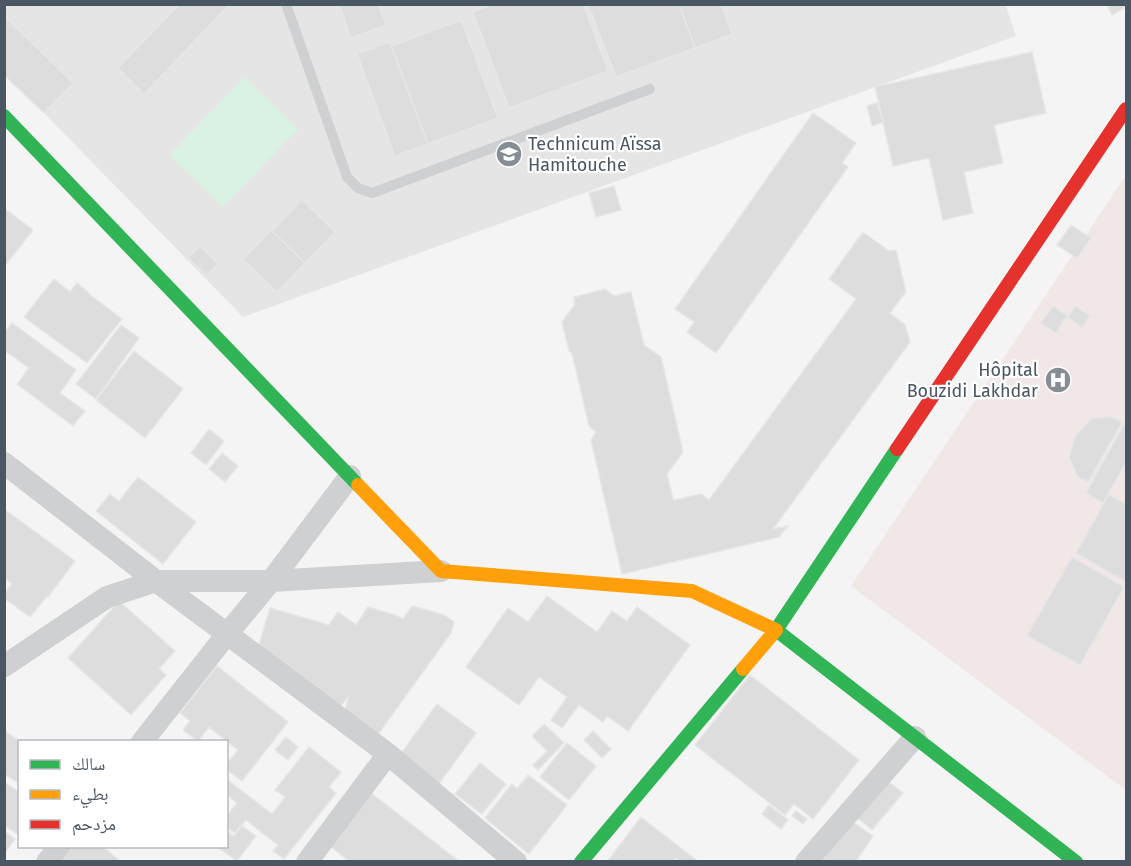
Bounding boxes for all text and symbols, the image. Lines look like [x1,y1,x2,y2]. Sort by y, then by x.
place label: Technicum Aïssa Hamitouche [528,133,662,176]
school or university icon: Technicum Aïssa Hamitouche [494,139,524,169]
place label: Hôpital Bouzidi Lakhdar [907,359,1038,402]
hospital icon: Hôpital Bouzidi Lakhdar [1043,365,1073,395]
legend [18,740,228,848]
text: سالك [72,753,105,775]
text: بطيء [72,783,109,809]
text: مزدحم [72,813,116,836]

